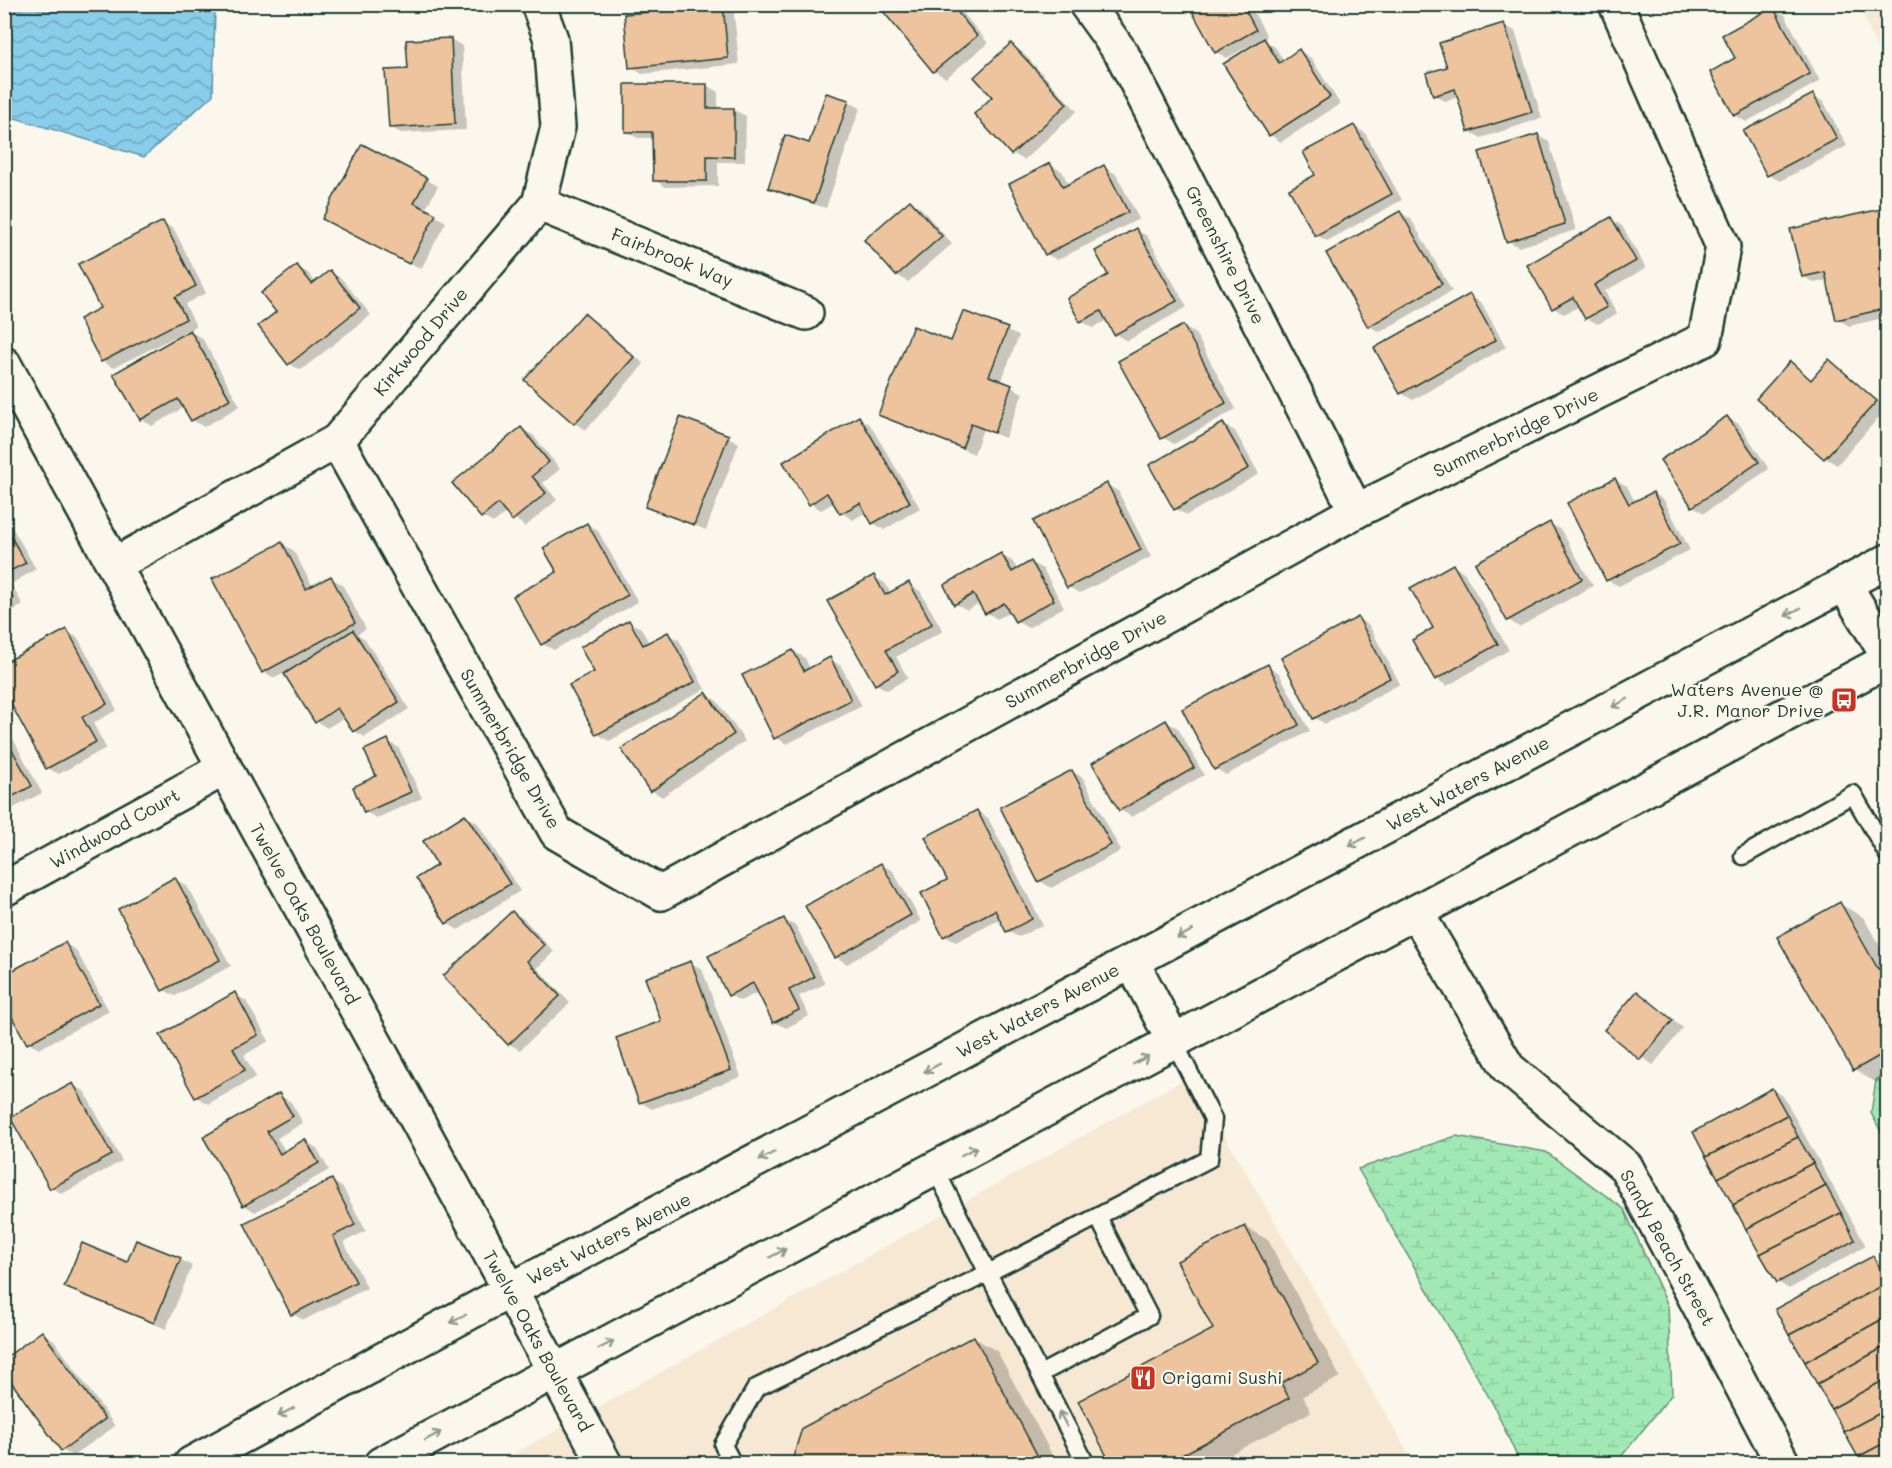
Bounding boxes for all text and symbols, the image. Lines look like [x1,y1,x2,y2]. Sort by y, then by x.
street label: Greenshire Drive [1181,181,1271,328]
street label: Fairbrook Way [608,222,737,292]
street label: Kirkwood Drive [368,282,473,401]
street label: Summerbridge Drive [1429,382,1602,483]
street label: Summerbridge Drive [1000,605,1171,714]
one-way arrow [1784,607,1802,618]
street label: Summerbridge Drive [455,664,567,833]
place label: Waters Avenue @ J.R. Manor Drive [1670,677,1824,722]
bus stop icon: Waters Avenue @ J.R. Manor Drive [1829,685,1859,715]
one-way arrow [1612,698,1630,709]
street label: West Waters Avenue [1382,730,1553,836]
street label: Windwood Court [45,782,184,874]
street label: Twelve Oaks Boulevard [245,818,365,1009]
one-way arrow [1348,837,1366,849]
one-way arrow [1176,929,1194,940]
street label: West Waters Avenue [952,957,1123,1063]
one-way arrow [1132,1053,1150,1065]
one-way arrow [924,1062,941,1074]
one-way arrow [960,1145,977,1157]
one-way arrow [759,1150,776,1162]
street label: Sandy Beach Street [1615,1165,1721,1330]
street label: West Waters Avenue [522,1186,695,1290]
street label: Twelve Oaks Boulevard [478,1245,598,1436]
one-way arrow [769,1247,787,1258]
one-way arrow [450,1313,467,1325]
one-way arrow [597,1339,615,1350]
restaurant icon: Origami Sushi [1128,1363,1158,1393]
place label: Origami Sushi [1162,1365,1282,1389]
one-way arrow [278,1407,296,1418]
one-way arrow [1057,1410,1068,1428]
one-way arrow [423,1430,441,1441]

